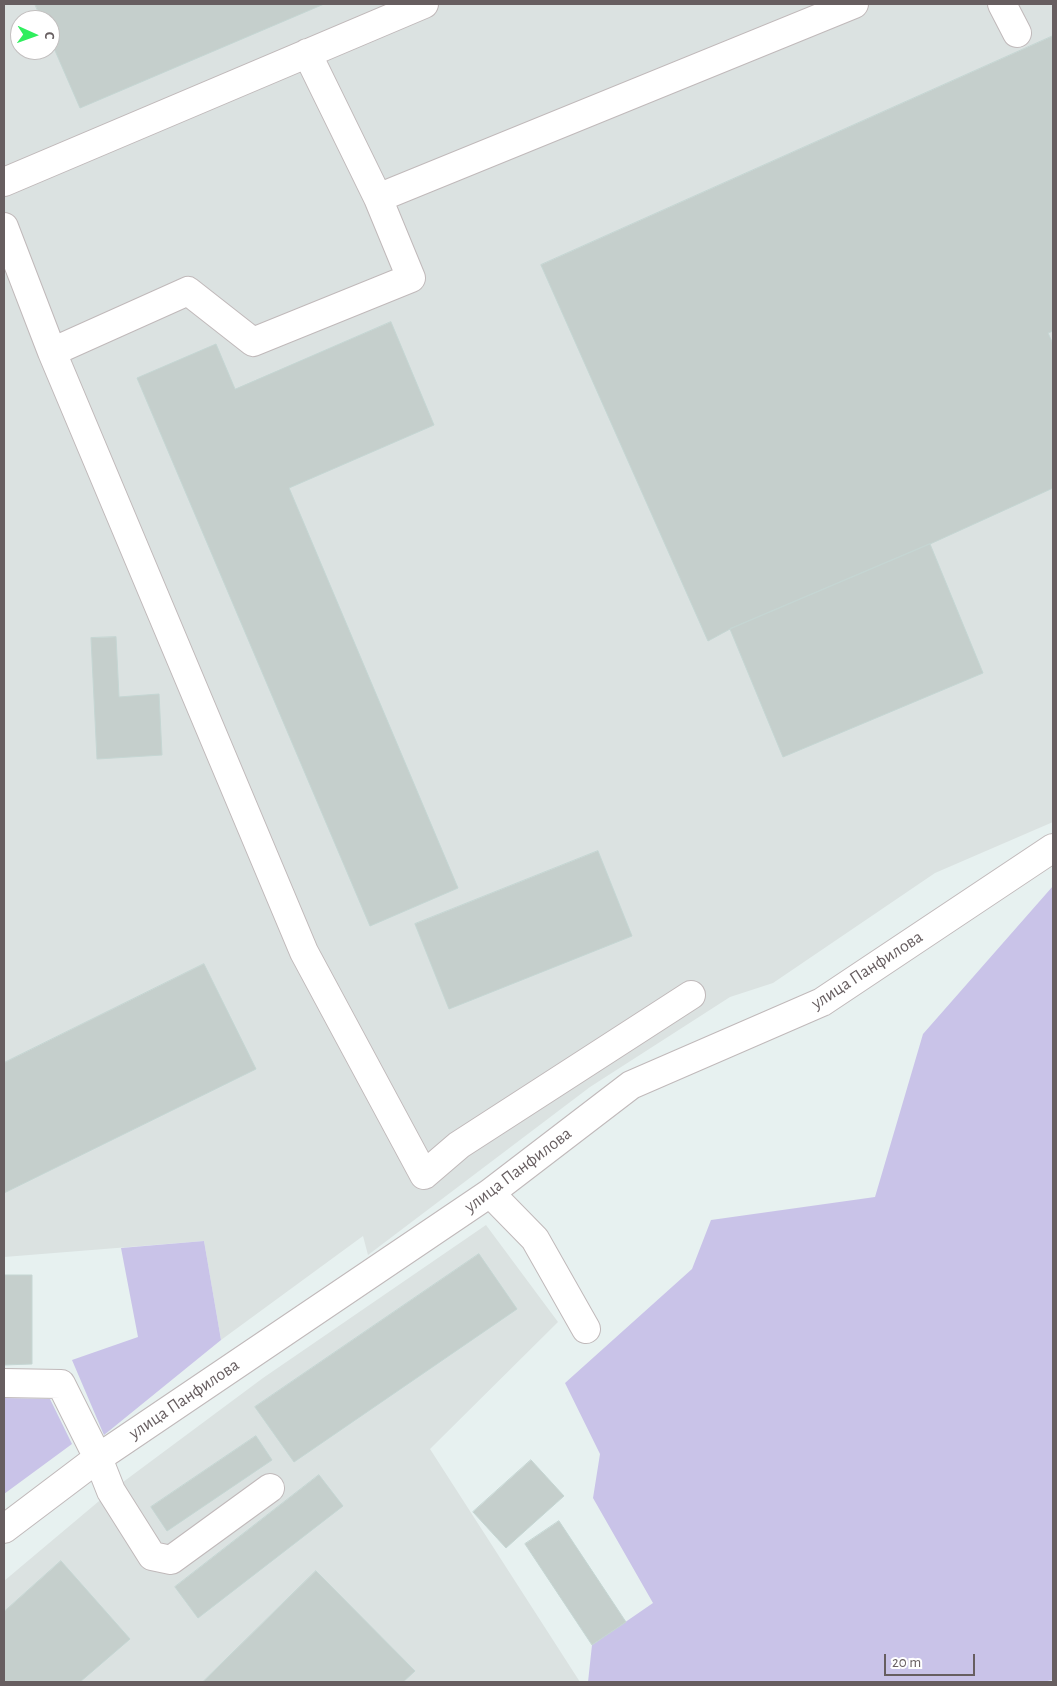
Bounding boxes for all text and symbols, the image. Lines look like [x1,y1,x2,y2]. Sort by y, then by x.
north arrow [10,10,60,60]
text: С [42,31,56,40]
street label: улица Панфилова [807,926,927,1014]
street label: улица Панфилова [460,1123,576,1217]
street label: улица Панфилова [125,1354,243,1444]
scale bar [887,1644,978,1676]
text: 20 m [892,1655,921,1670]

